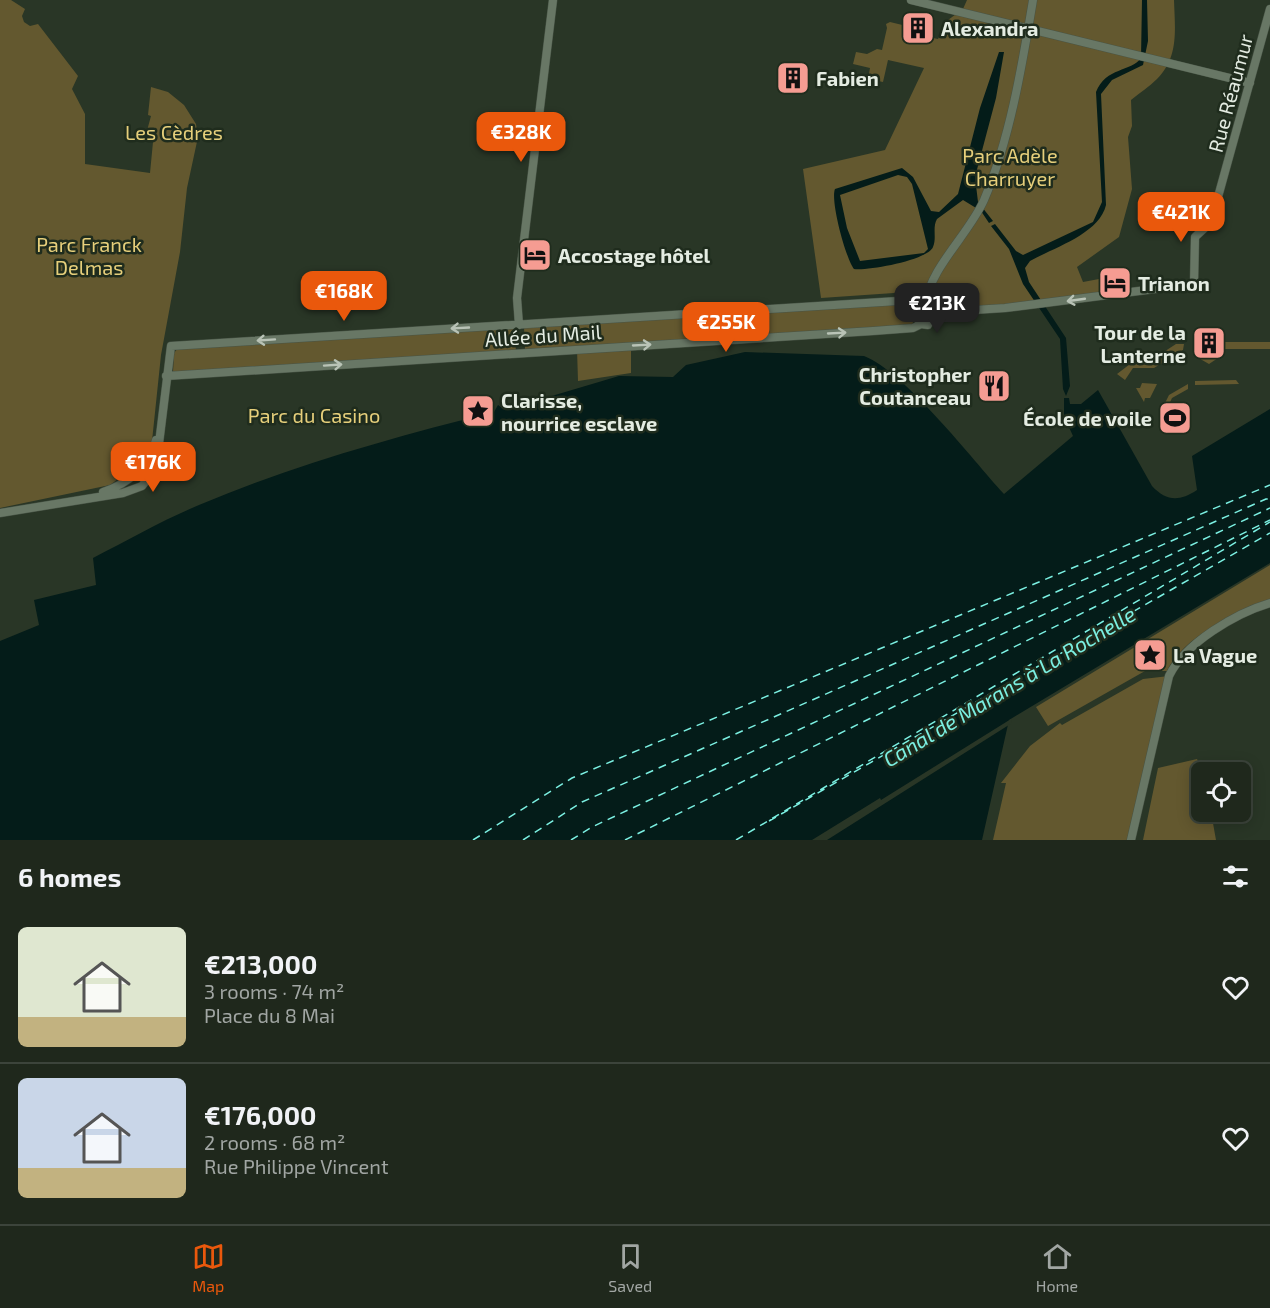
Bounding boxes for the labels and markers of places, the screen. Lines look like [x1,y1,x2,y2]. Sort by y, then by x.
building icon: Alexandra [900,10,936,46]
place label: Alexandra [941,16,1038,40]
building icon: Fabien [775,60,811,96]
place label: Fabien [816,66,879,90]
pin: €328K [479,112,563,163]
pin: €421K [1139,192,1223,243]
hotel icon: Accostage hôtel [517,237,553,273]
place label: Accostage hôtel [558,243,711,267]
hotel icon: Trianon [1097,265,1133,301]
pin: €168K [302,271,386,322]
place label: Trianon [1138,271,1210,295]
pin: €213K [895,283,979,334]
pin: €255K [684,302,768,353]
place label: Tour de la Lanterne [1094,320,1186,367]
building icon: Tour de la Lanterne [1191,325,1227,361]
place label: Christopher Coutanceau [859,362,971,409]
restaurant icon: Christopher Coutanceau [976,368,1012,404]
place label: Clarisse, nourrice esclave [501,388,657,435]
place icon: Clarisse, nourrice esclave [460,393,496,429]
sports icon: École de voile [1157,400,1193,436]
place label: École de voile [1023,406,1152,430]
pin: €176K [111,442,195,493]
place icon: La Vague [1132,637,1168,673]
place label: La Vague [1173,643,1257,667]

